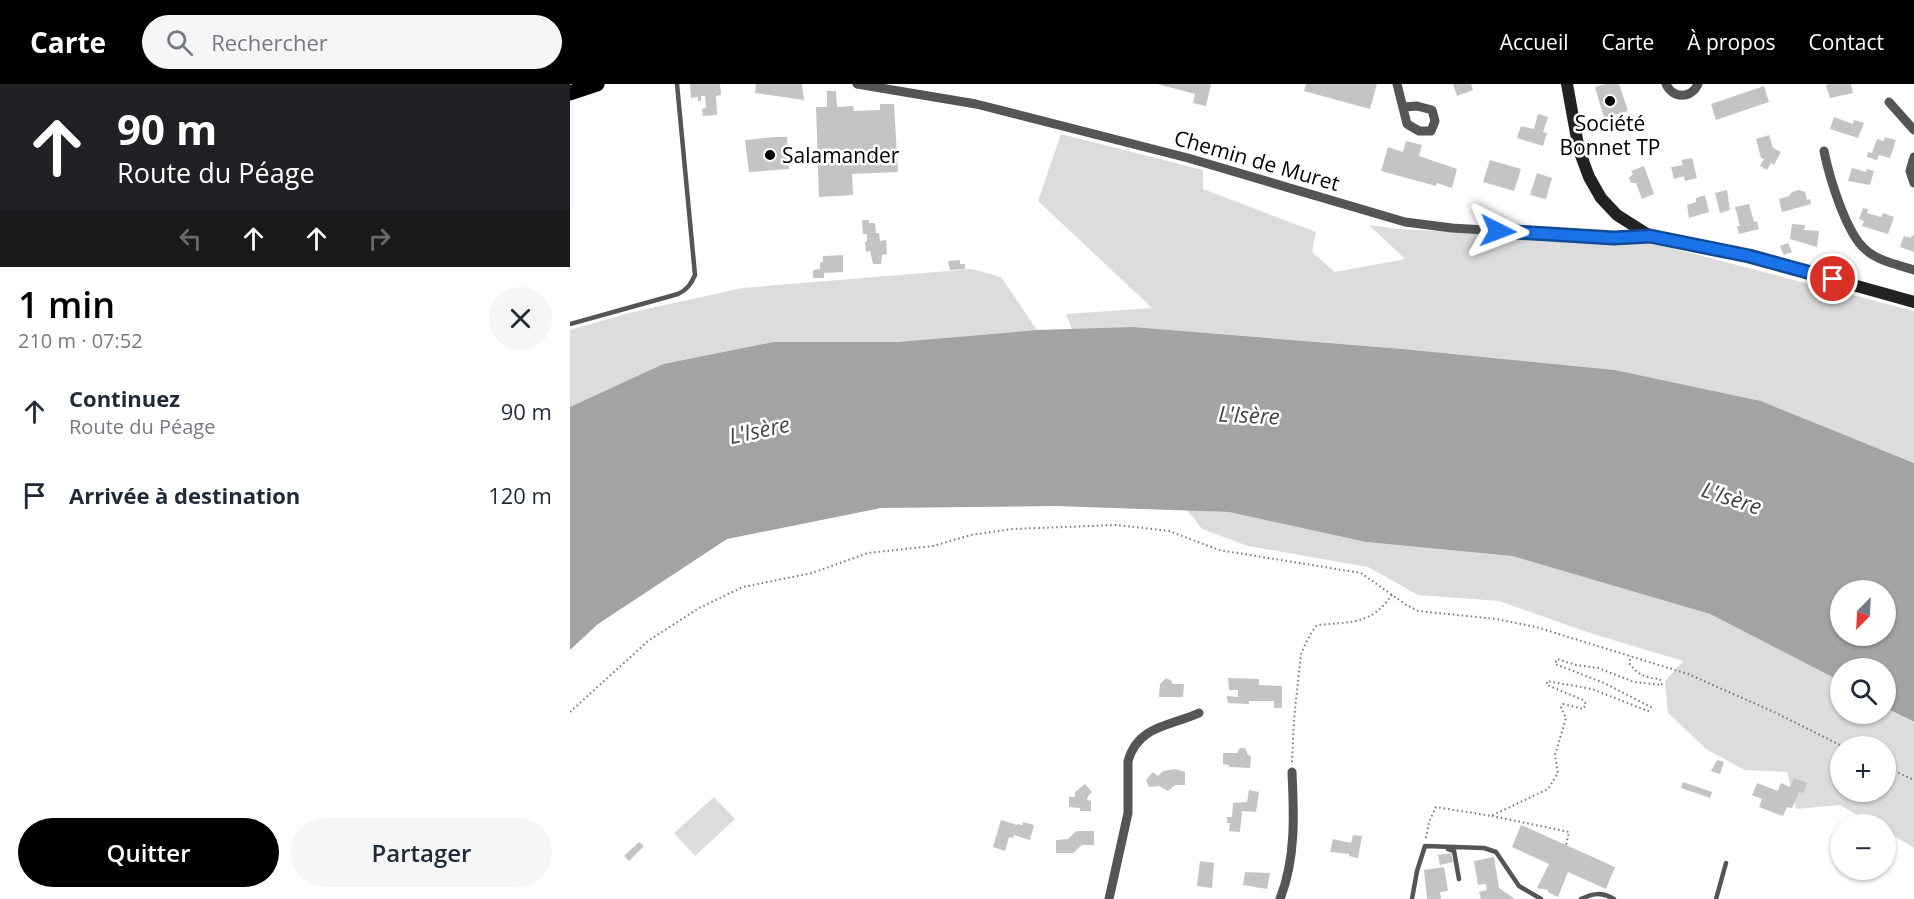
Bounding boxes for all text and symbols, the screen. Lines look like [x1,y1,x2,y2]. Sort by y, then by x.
search box [142,15,562,69]
text: Carte [30,23,106,61]
icon: search [163,26,196,59]
text: Rechercher [211,27,328,57]
text: Accueil [1500,28,1568,56]
text: Carte [1601,28,1654,56]
text: À propos [1687,28,1776,56]
text: Contact [1809,28,1884,56]
marker: Société Bonnet TP [1603,94,1617,108]
text: 90 m [117,100,217,157]
icon: ahead [18,108,96,186]
place label: Société Bonnet TP [1560,109,1660,161]
street label: Chemin de Muret [1171,123,1343,197]
place label: Salamander [782,141,900,169]
marker: Salamander [763,148,777,162]
text: Route du Péage [117,154,315,191]
position arrow [1466,199,1530,263]
icon: left [174,222,207,255]
icon: ahead [237,222,270,255]
icon: ahead [300,222,333,255]
icon: right [363,222,396,255]
pin [1807,253,1858,304]
icon: arrive [1816,262,1849,295]
text: 1 min [18,280,115,329]
button: close [489,287,552,350]
text: 210 m · 07:52 [18,327,143,354]
text: Continuez [69,383,180,413]
icon: ahead [18,395,51,428]
text: 90 m [501,396,552,426]
water label: L'Isère [1218,397,1280,431]
water label: L'Isère [726,408,792,450]
text: Route du Péage [69,413,215,440]
water label: L'Isère [1698,473,1766,521]
icon: arrive [18,479,51,512]
text: Arrivée à destination [69,480,300,510]
text: 120 m [488,480,552,510]
north arrow [1830,580,1896,646]
map controls [1830,580,1896,880]
button: search [1830,658,1896,724]
button: + [1830,736,1896,802]
button: − [1830,814,1896,880]
button: Quitter [18,818,279,887]
button: Partager [291,818,552,887]

